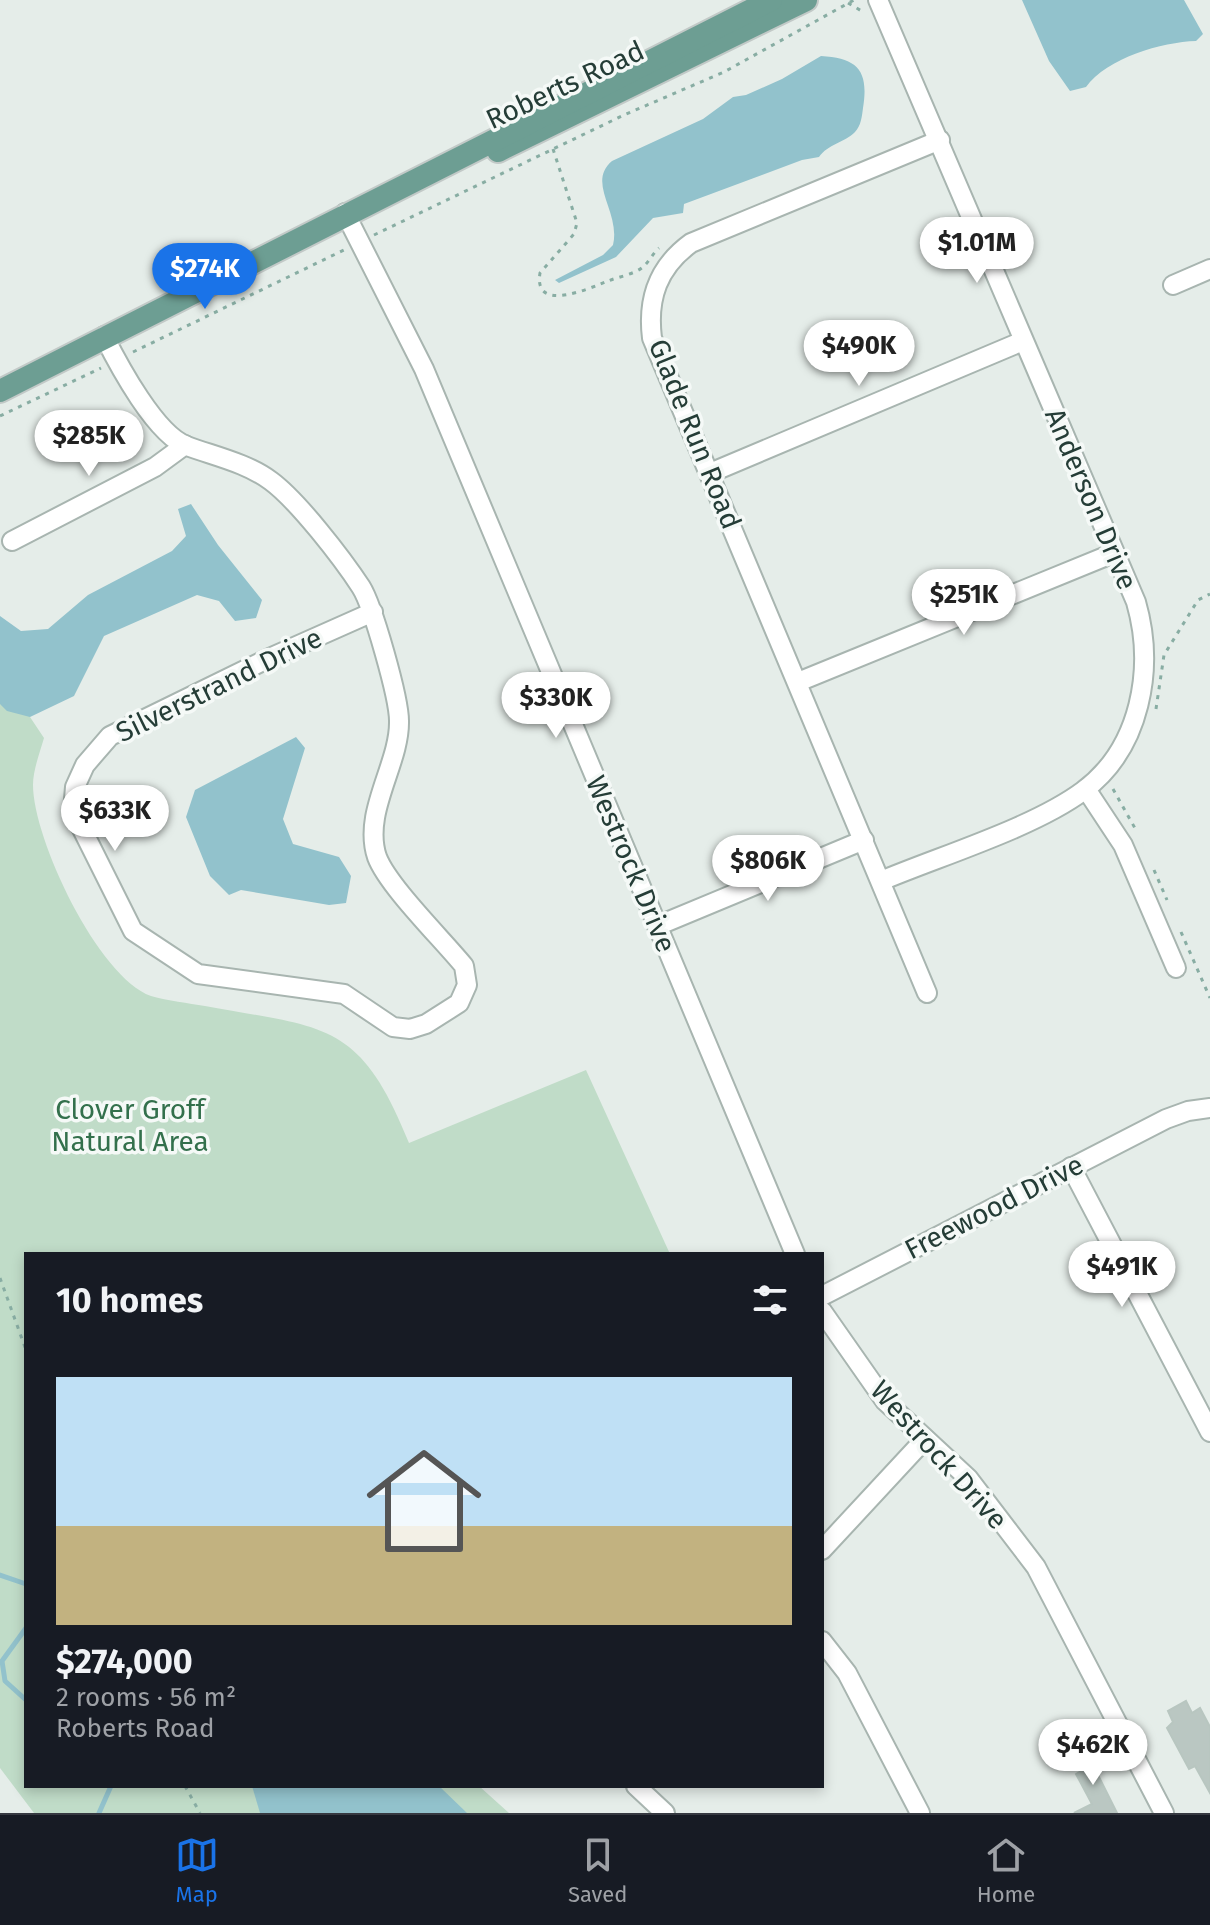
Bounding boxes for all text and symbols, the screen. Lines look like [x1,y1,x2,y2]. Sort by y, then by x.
street label: Roberts Road [481,34,649,136]
pin: $1.01M [912,217,1042,285]
text: $1.01M [938,227,1016,258]
pin: $274K [149,243,261,311]
text: $274K [170,253,240,284]
pin: $490K [803,320,915,388]
text: $490K [822,330,896,361]
street label: Glade Run Road [642,334,748,534]
street label: Anderson Drive [1038,403,1144,595]
pin: $285K [33,410,145,478]
text: $285K [53,420,125,451]
pin: $251K [908,569,1020,637]
text: $251K [930,579,998,610]
street label: Silverstrand Drive [111,621,327,749]
pin: $330K [500,672,612,740]
text: $330K [520,682,592,713]
street label: Westrock Drive [579,771,683,957]
pin: $633K [59,785,171,853]
text: $633K [79,795,151,826]
pin: $806K [712,835,824,903]
text: $806K [730,845,806,876]
park label: Clover Groff Natural Area [51,1093,209,1158]
street label: Freewood Drive [899,1148,1089,1266]
pin: $491K [1066,1241,1178,1309]
text: $491K [1086,1251,1158,1282]
icon: filters [748,1278,792,1322]
text: 10 homes [56,1280,203,1321]
street label: Westrock Drive [864,1374,1014,1536]
icon: home [352,1429,496,1573]
text: $274,000 [56,1641,193,1682]
text: 2 rooms · 56 m² [56,1682,236,1713]
text: Roberts Road [56,1713,215,1744]
pin: $462K [1037,1719,1149,1787]
text: $462K [1056,1729,1130,1760]
tab: Map [175,1833,219,1908]
tab: Saved [568,1833,627,1908]
tab: Home [977,1833,1035,1908]

